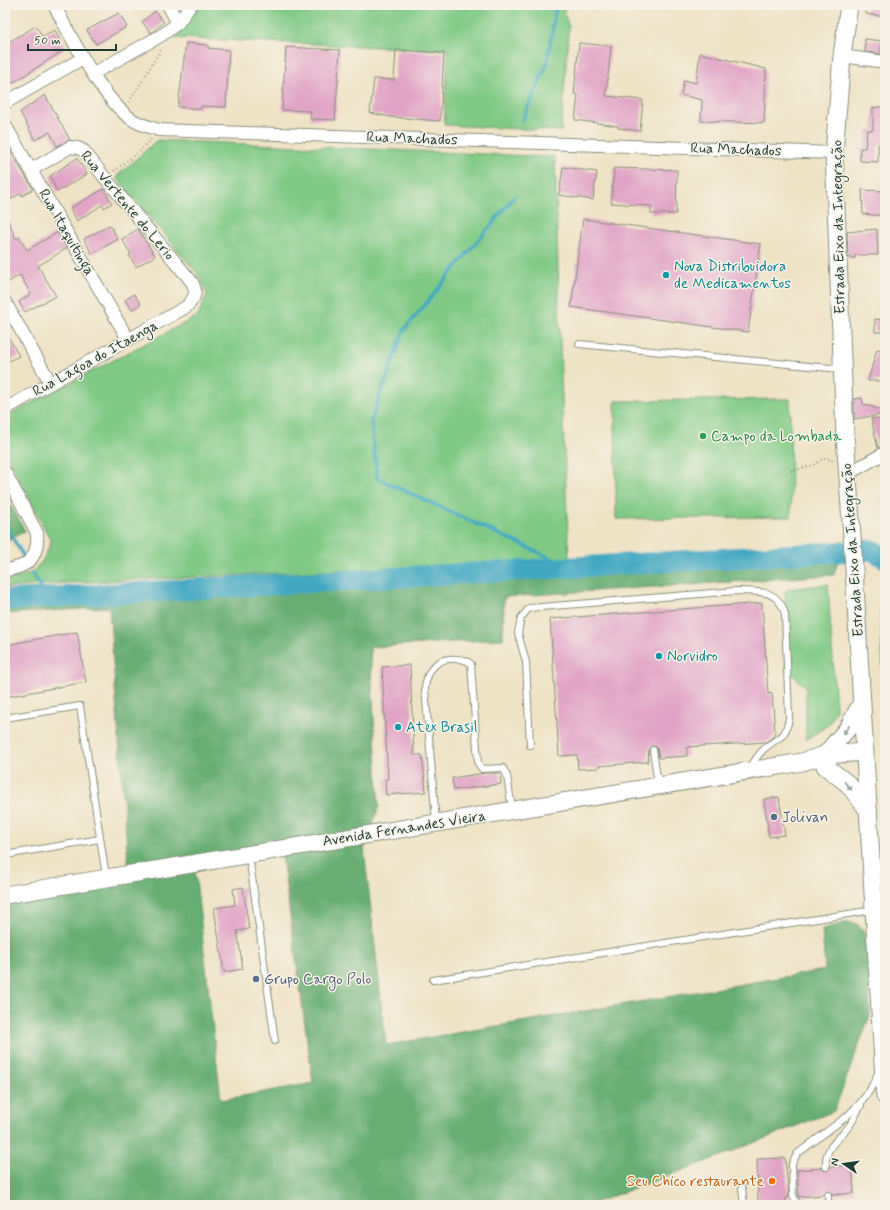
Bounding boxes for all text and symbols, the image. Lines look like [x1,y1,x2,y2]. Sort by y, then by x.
scale bar [28,26,116,52]
text: 50 m [34,33,61,49]
street label: Rua Machados [366,127,458,151]
street label: Rua Machados [690,138,782,162]
street label: Estrada Eixo da Integração [827,140,852,314]
street label: Rua Vertente do Lerio [75,147,179,265]
street label: Rua Itaquitinga [32,186,99,280]
place label: Nova Distribuidora de Medicamentos [674,257,791,294]
marker: Nova Distribuidora de Medicamentos [661,270,671,280]
street label: Rua Lagoa do Itaenga [29,316,162,403]
place label: Campo da Lombada [711,427,842,447]
marker: Campo da Lombada [698,431,708,441]
street label: Estrada Eixo da Integração [837,462,870,637]
place label: Norvidro [667,647,718,667]
marker: Norvidro [654,651,664,661]
place label: Atex Brasil [406,718,477,738]
marker: Atex Brasil [393,722,403,732]
one-way arrow [841,724,850,735]
one-way arrow [844,780,853,791]
street label: Avenida Fernandes Vieira [321,806,488,852]
place label: Jolivan [782,808,828,828]
marker: Jolivan [769,812,779,822]
place label: Grupo Cargo Polo [264,970,371,991]
marker: Grupo Cargo Polo [251,974,261,984]
north arrow [824,1144,864,1184]
text: N [828,1157,843,1167]
place label: Seu Chico restaurante [627,1172,764,1192]
marker: Seu Chico restaurante [767,1176,777,1186]

